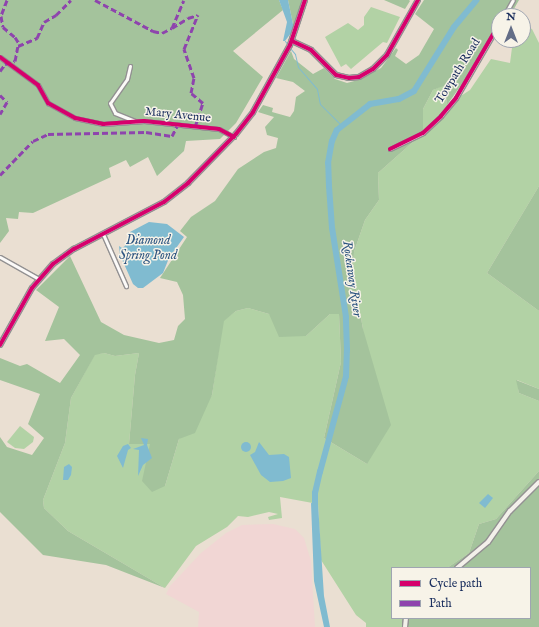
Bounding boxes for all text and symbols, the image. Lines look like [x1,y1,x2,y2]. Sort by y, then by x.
north arrow [491,8,531,48]
text: N [506,10,516,24]
street label: Towpath Road [432,36,484,106]
street label: Mary Avenue [144,104,212,126]
water label: Diamond Spring Pond [119,234,177,265]
water label: Rockaway River [338,240,364,318]
legend [391,567,531,619]
text: Cycle path [429,576,482,591]
text: Path [429,596,452,611]

